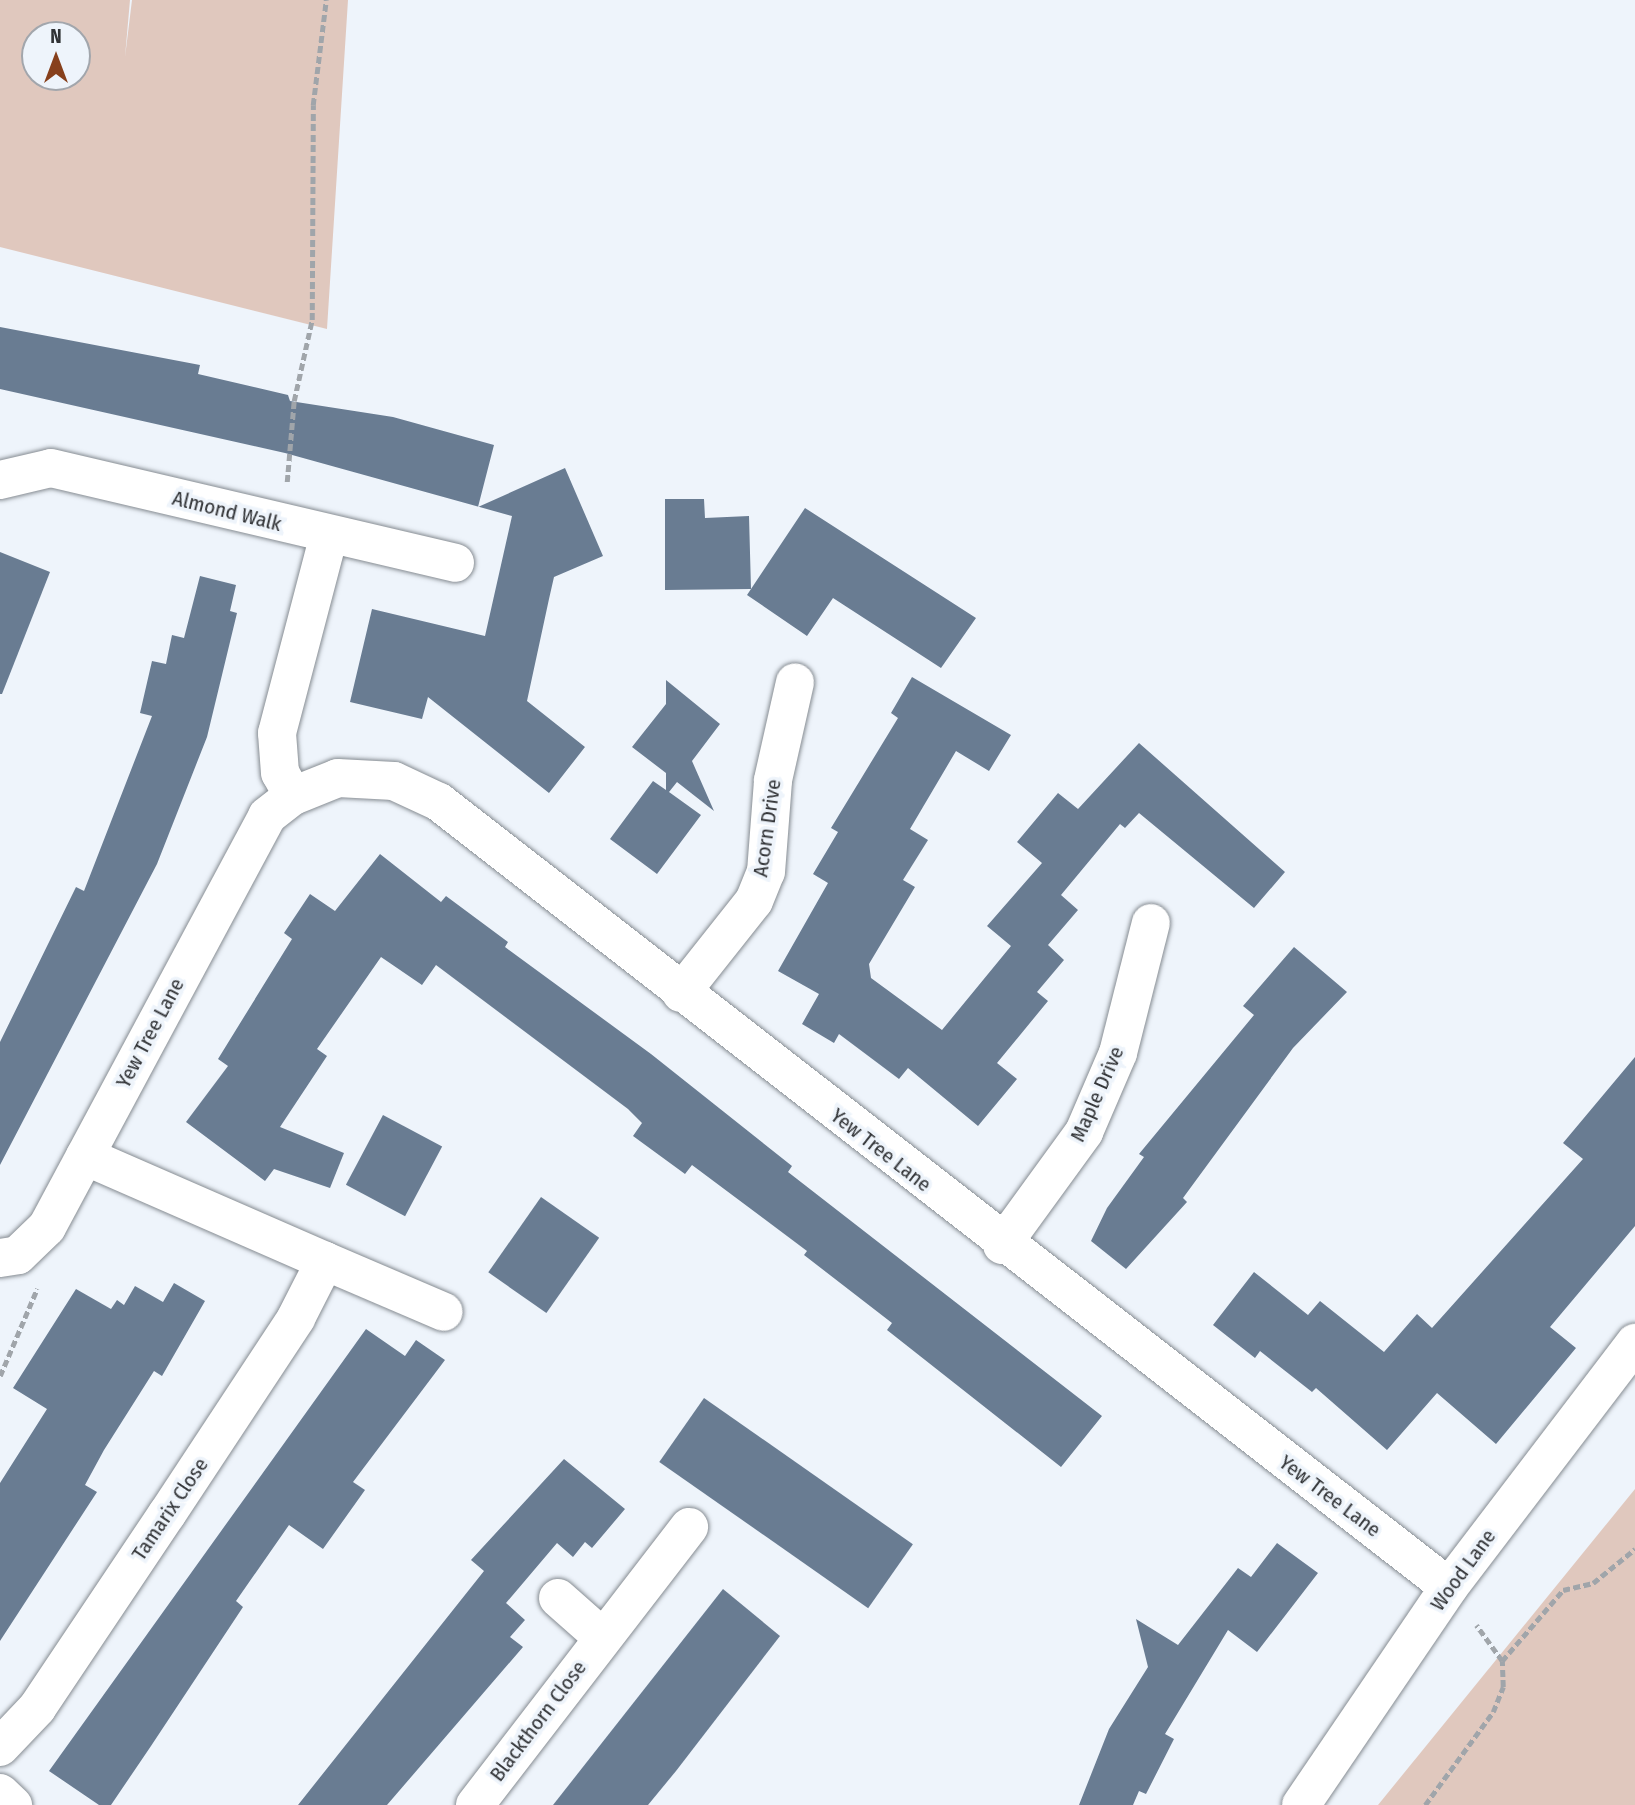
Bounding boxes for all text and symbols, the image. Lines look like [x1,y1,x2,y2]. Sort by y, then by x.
north arrow [21,21,91,91]
text: N [50,25,62,48]
street label: Almond Walk [170,485,284,537]
street label: Acorn Drive [748,777,786,879]
street label: Yew Tree Lane [111,974,189,1092]
street label: Maple Drive [1065,1042,1129,1146]
street label: Yew Tree Lane [826,1103,936,1197]
street label: Yew Tree Lane [1274,1450,1386,1542]
street label: Tamarix Close [126,1453,214,1565]
street label: Wood Lane [1425,1524,1501,1616]
street label: Blackthorn Close [484,1656,592,1786]

